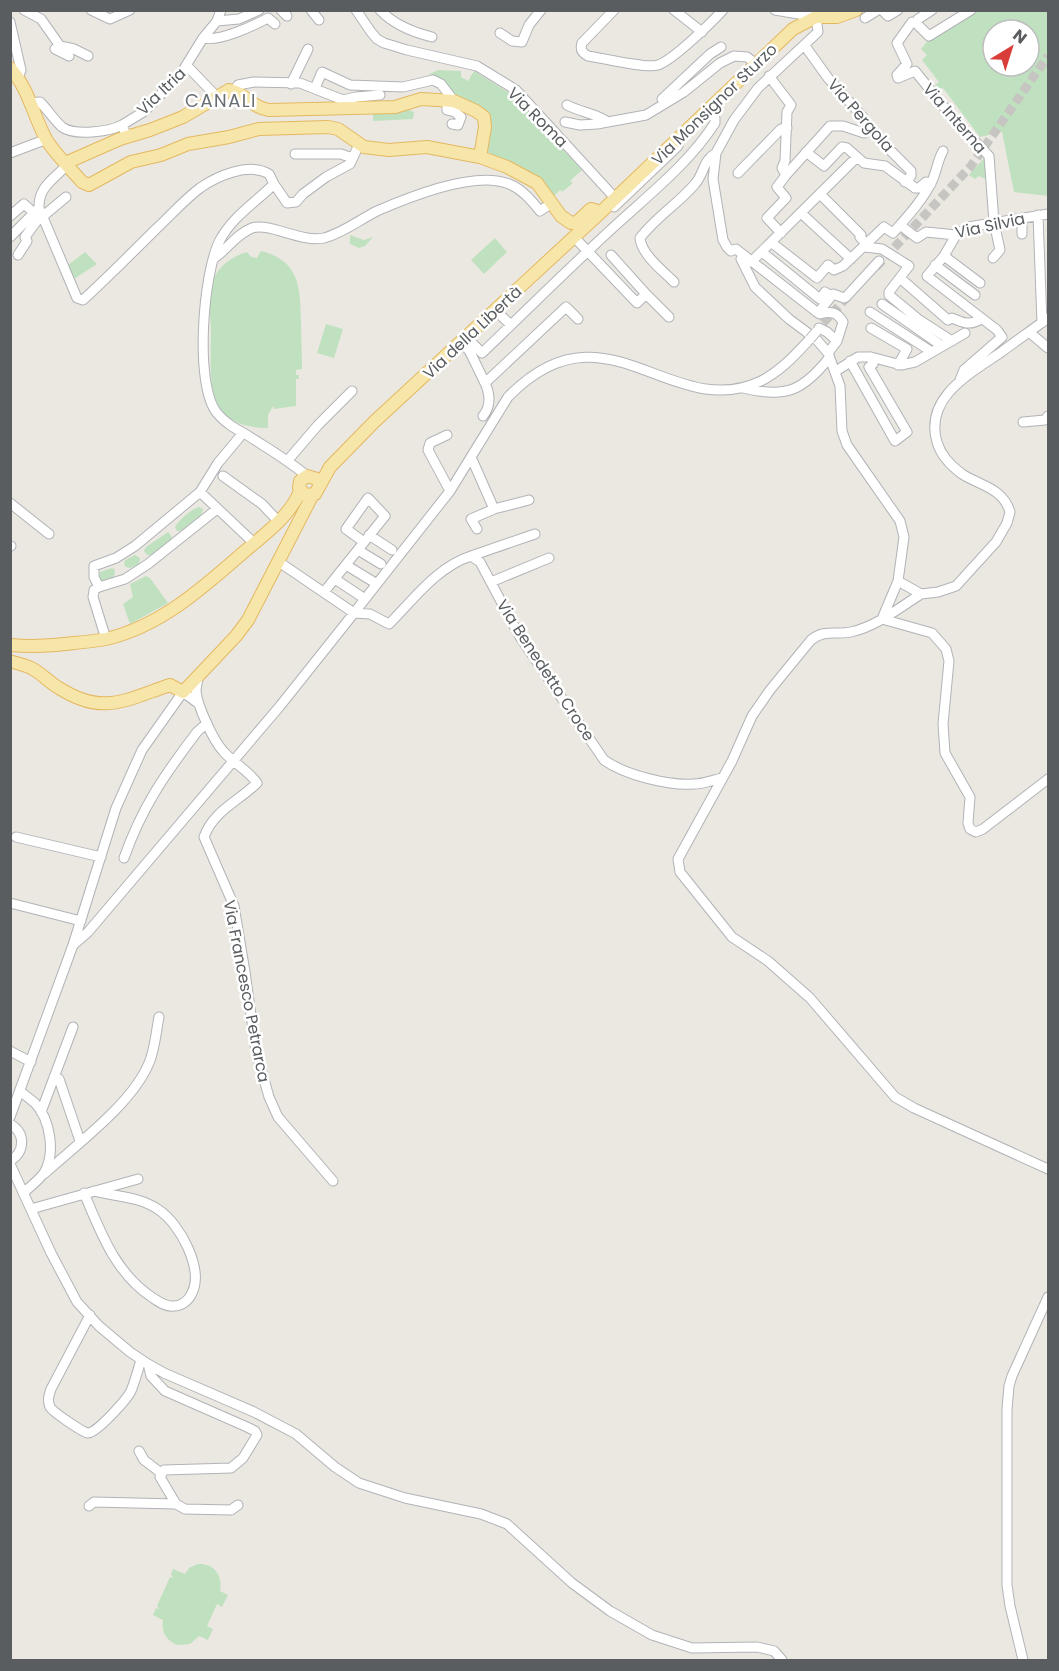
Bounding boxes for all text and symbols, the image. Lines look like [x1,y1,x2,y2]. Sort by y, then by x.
north arrow [981,18,1041,78]
text: N [1008,24,1032,49]
street label: Via Monsignor Sturzo [646,38,782,171]
street label: Via Itria [132,62,191,121]
street label: Via Pergola [822,74,899,157]
street label: Via Interna [917,78,992,159]
street label: Via Roma [502,82,573,153]
district label: CANALI [185,88,257,113]
street label: Via Silvia [953,207,1027,244]
street label: Via della Libertà [418,280,527,384]
street label: Via Benedetto Croce [491,595,600,746]
street label: Via Francesco Petrarca [218,898,275,1084]

